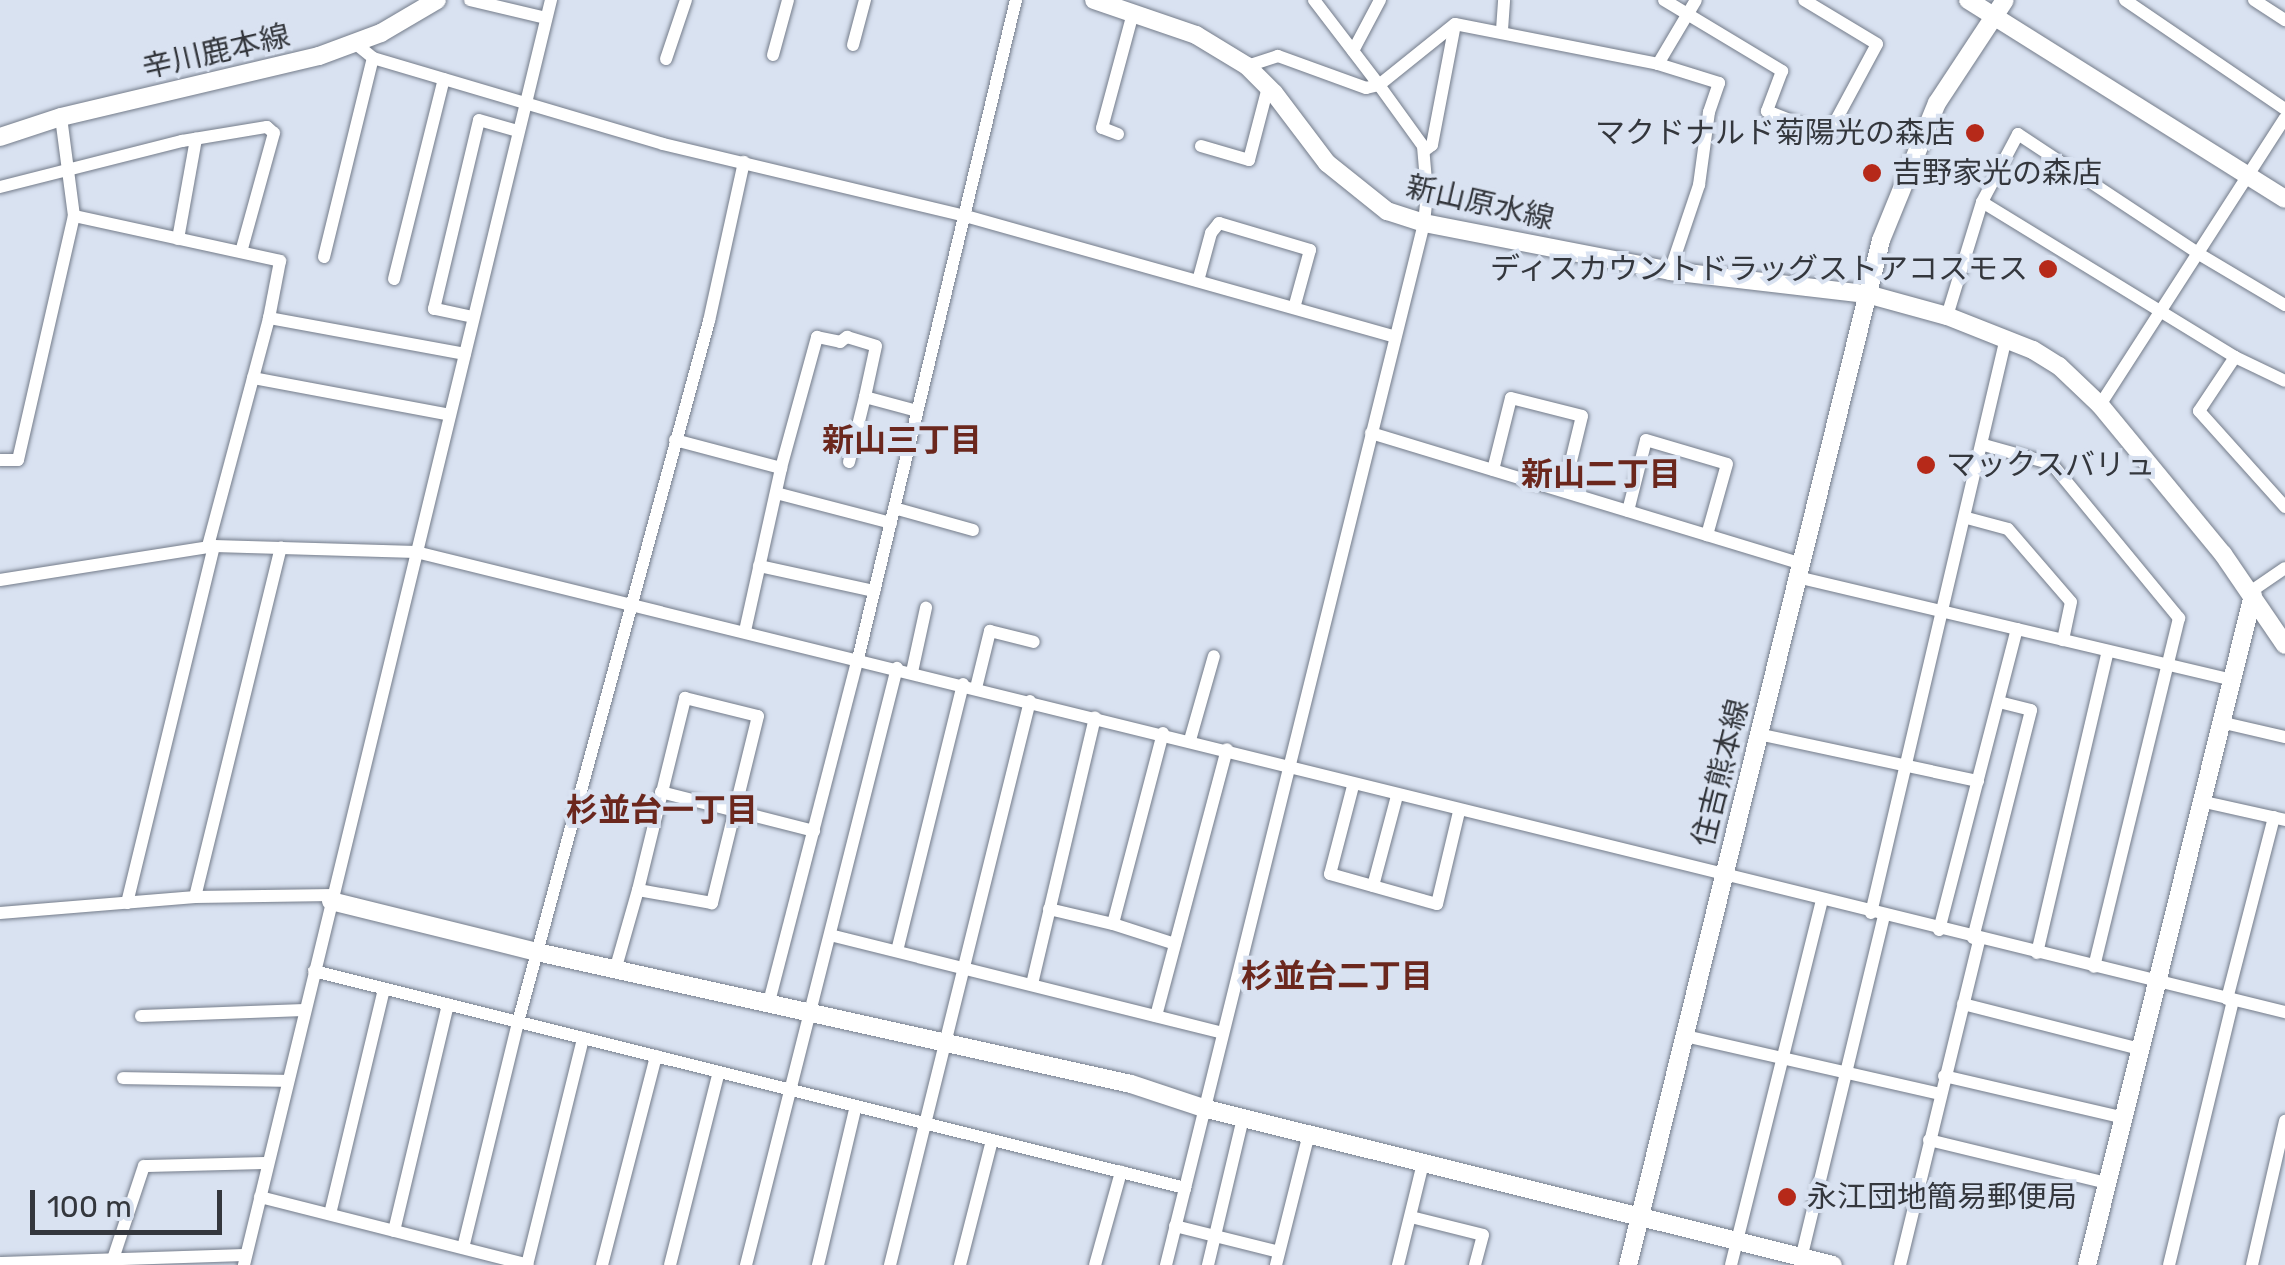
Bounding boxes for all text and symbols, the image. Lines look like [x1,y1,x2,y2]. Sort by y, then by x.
street label: 辛川鹿本線 [139,18,293,86]
place label: マクドナルド菊陽光の森店 [1595,115,1955,151]
marker: マクドナルド菊陽光の森店 [1964,122,1986,144]
place label: 吉野家光の森店 [1892,155,2102,191]
marker: 吉野家光の森店 [1861,162,1883,184]
street label: 新山原水線 [1403,169,1557,237]
place label: ディスカウントドラッグストアコスモス [1488,251,2028,287]
marker: ディスカウントドラッグストアコスモス [2037,258,2059,280]
district label: 新山三丁目 [822,421,982,459]
place label: マックスバリュ [1946,447,2156,483]
marker: マックスバリュ [1915,454,1937,476]
district label: 新山二丁目 [1521,455,1681,493]
street label: 住吉熊本線 [1685,696,1757,850]
district label: 杉並台一丁目 [566,791,758,829]
district label: 杉並台二丁目 [1241,957,1433,995]
scale bar [35,1170,228,1232]
place label: 永江団地簡易郵便局 [1807,1179,2077,1215]
marker: 永江団地簡易郵便局 [1776,1186,1798,1208]
text: 100 m [47,1189,132,1225]

